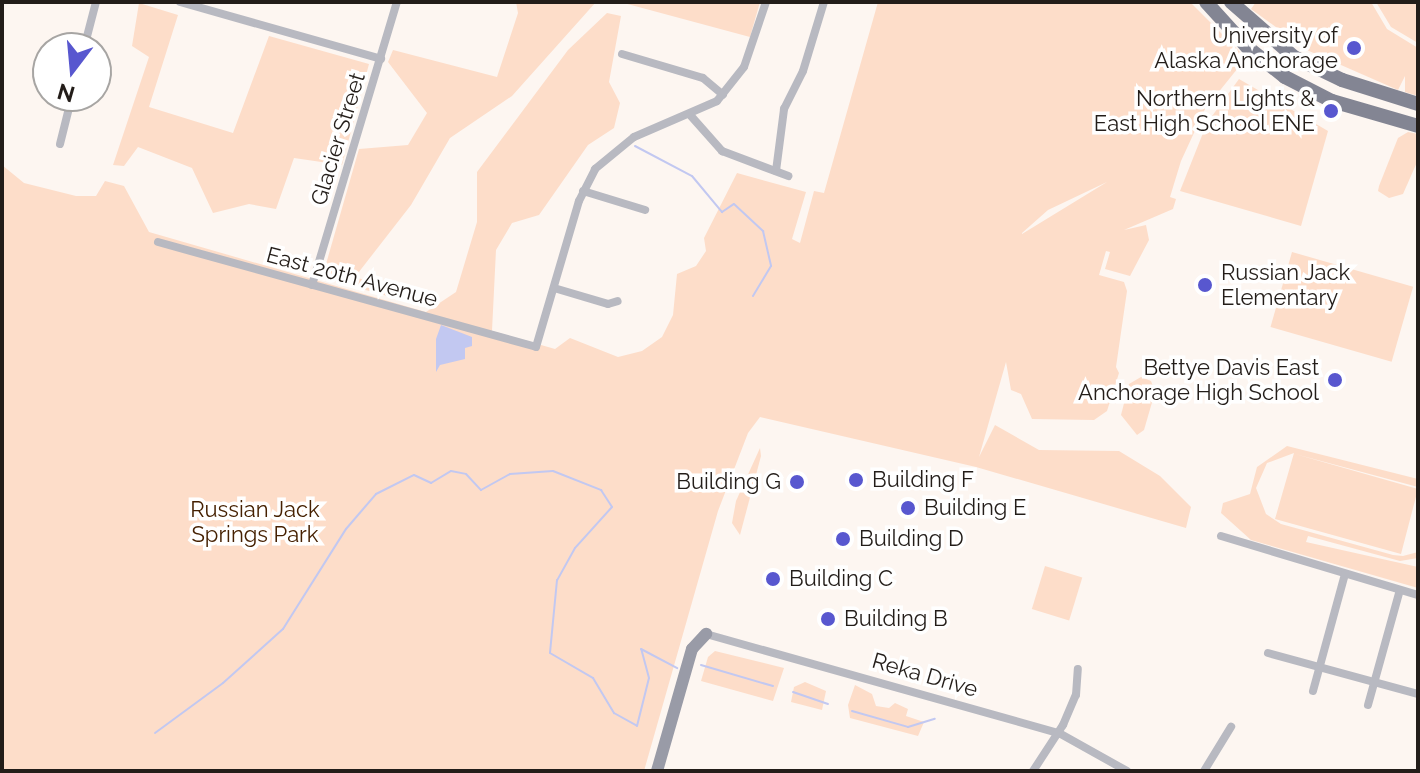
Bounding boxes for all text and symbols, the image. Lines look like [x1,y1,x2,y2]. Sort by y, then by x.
place label: University of Alaska Anchorage [1153,22,1338,74]
north arrow [32,32,112,112]
marker: University of Alaska Anchorage [1345,39,1363,57]
street label: Glacier Street [305,69,371,209]
text: N [54,78,78,108]
place label: Northern Lights & East High School ENE [1093,85,1315,136]
marker: Northern Lights & East High School ENE [1322,102,1340,120]
street label: East 20th Avenue [263,241,441,313]
place label: Russian Jack Elementary [1221,259,1351,310]
marker: Russian Jack Elementary [1196,276,1214,294]
place label: Bettye Davis East Anchorage High School [1078,354,1319,406]
marker: Bettye Davis East Anchorage High School [1326,371,1344,389]
place label: Building F [872,467,974,493]
place label: Building G [676,469,781,495]
marker: Building F [847,471,865,489]
marker: Building G [788,473,806,491]
place label: Building E [924,495,1026,521]
park label: Russian Jack Springs Park [190,496,320,548]
marker: Building E [899,499,917,517]
place label: Building D [859,526,964,552]
marker: Building D [834,530,852,548]
place label: Building C [789,566,893,592]
marker: Building C [764,570,782,588]
place label: Building B [844,606,948,632]
marker: Building B [819,610,837,628]
street label: Reka Drive [869,647,981,703]

